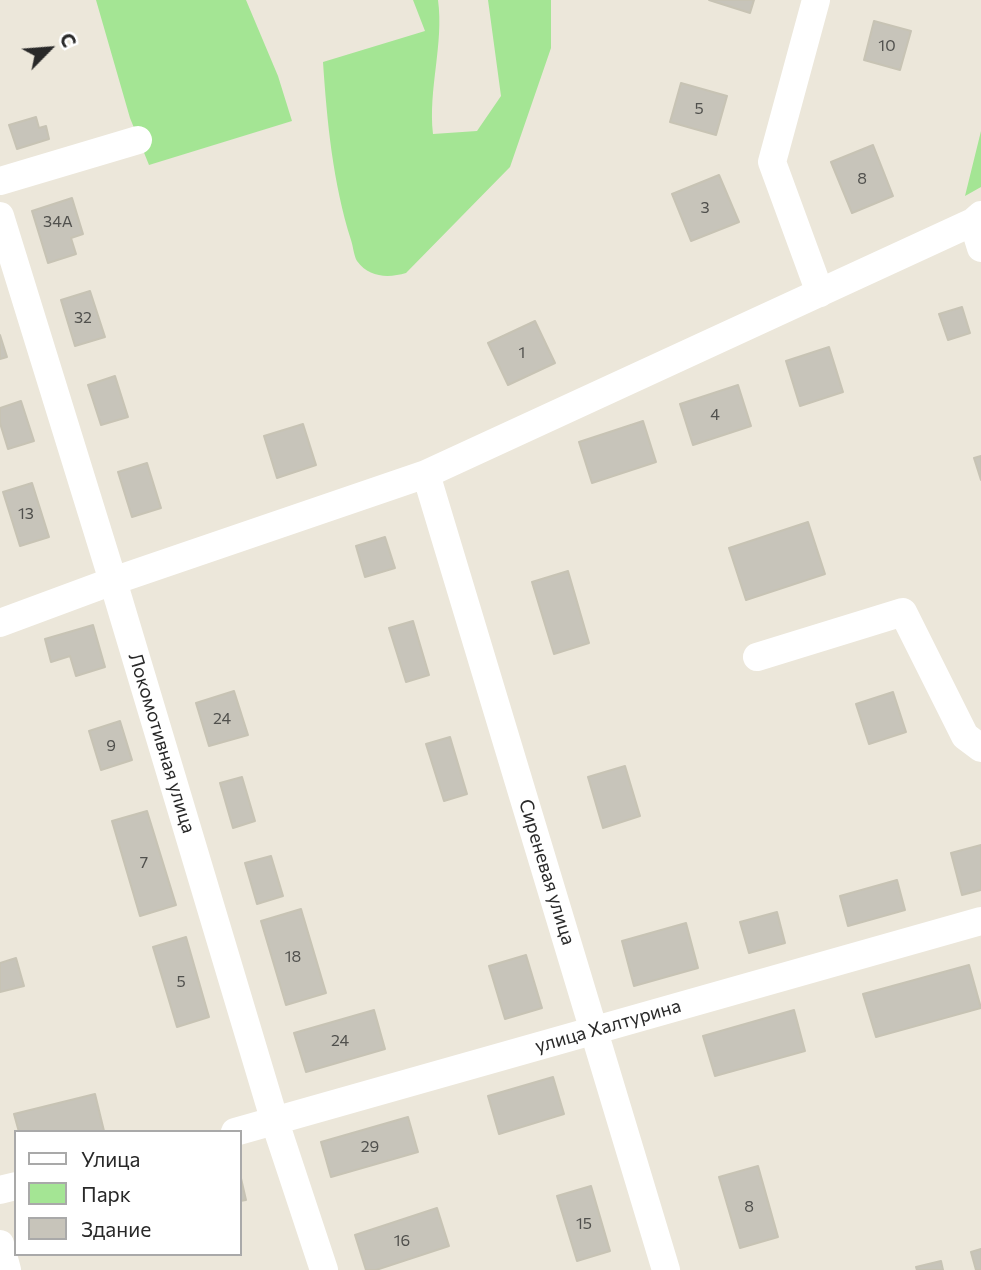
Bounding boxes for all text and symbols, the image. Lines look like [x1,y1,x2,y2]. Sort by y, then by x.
north arrow [14,14,84,84]
text: С [55,29,82,51]
house number: 10 [878,36,896,56]
house number: 5 [694,99,704,119]
house number: 8 [857,169,867,189]
house number: 3 [700,198,710,218]
house number: 34А [43,212,73,232]
house number: 32 [74,308,92,328]
house number: 1 [519,343,525,363]
house number: 4 [710,405,720,425]
house number: 13 [18,504,34,524]
street label: Локомотивная улица [124,650,200,836]
house number: 24 [213,709,231,729]
house number: 9 [106,736,116,756]
street label: Сиреневая улица [514,796,580,948]
house number: 7 [140,853,148,873]
house number: 18 [285,947,301,967]
house number: 5 [176,972,186,992]
street label: улица Халтурина [532,994,684,1058]
house number: 24 [331,1031,349,1051]
legend [14,1130,242,1256]
house number: 29 [361,1137,379,1157]
text: Улица [81,1146,140,1171]
text: Парк [81,1181,131,1206]
house number: 8 [744,1197,754,1217]
house number: 15 [576,1214,592,1234]
text: Здание [81,1216,151,1241]
house number: 16 [394,1231,410,1251]

